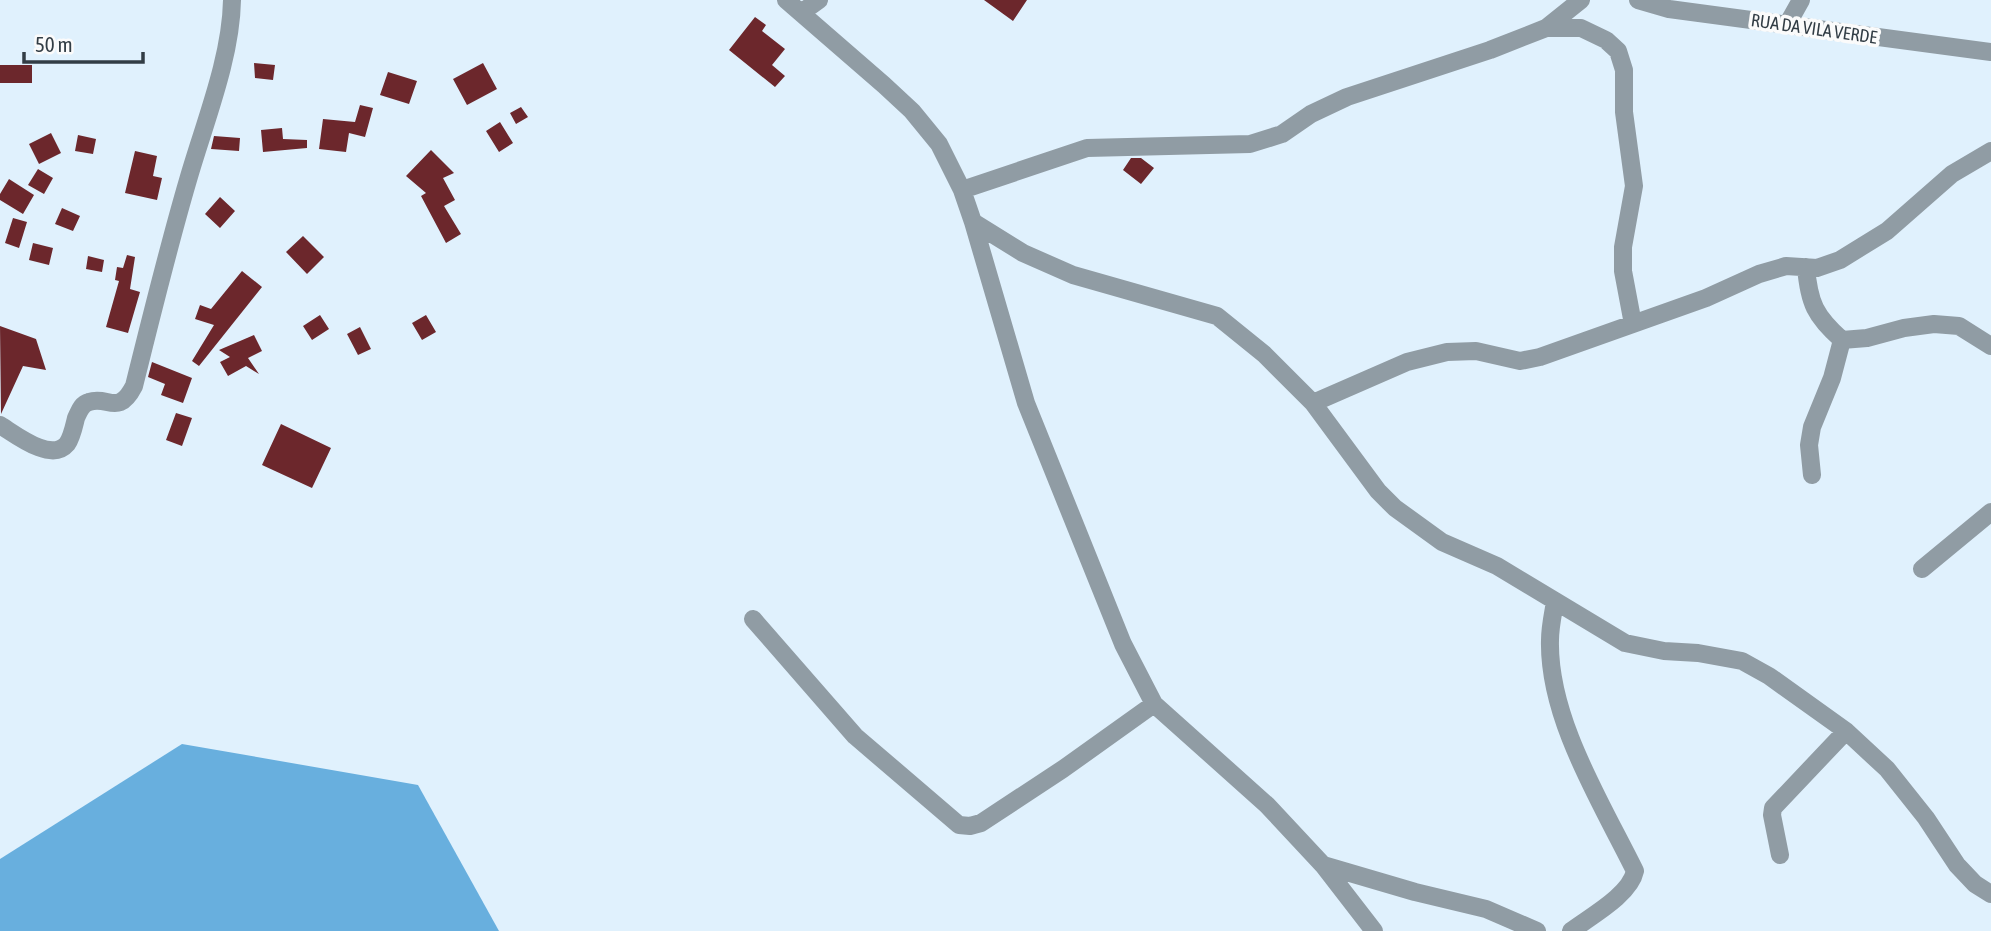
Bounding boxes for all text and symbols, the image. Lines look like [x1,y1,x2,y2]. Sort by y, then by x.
street label: RUA DA VILA VERDE [1750,9,1879,48]
scale bar [24,21,144,65]
text: 50 m [35,32,73,56]

